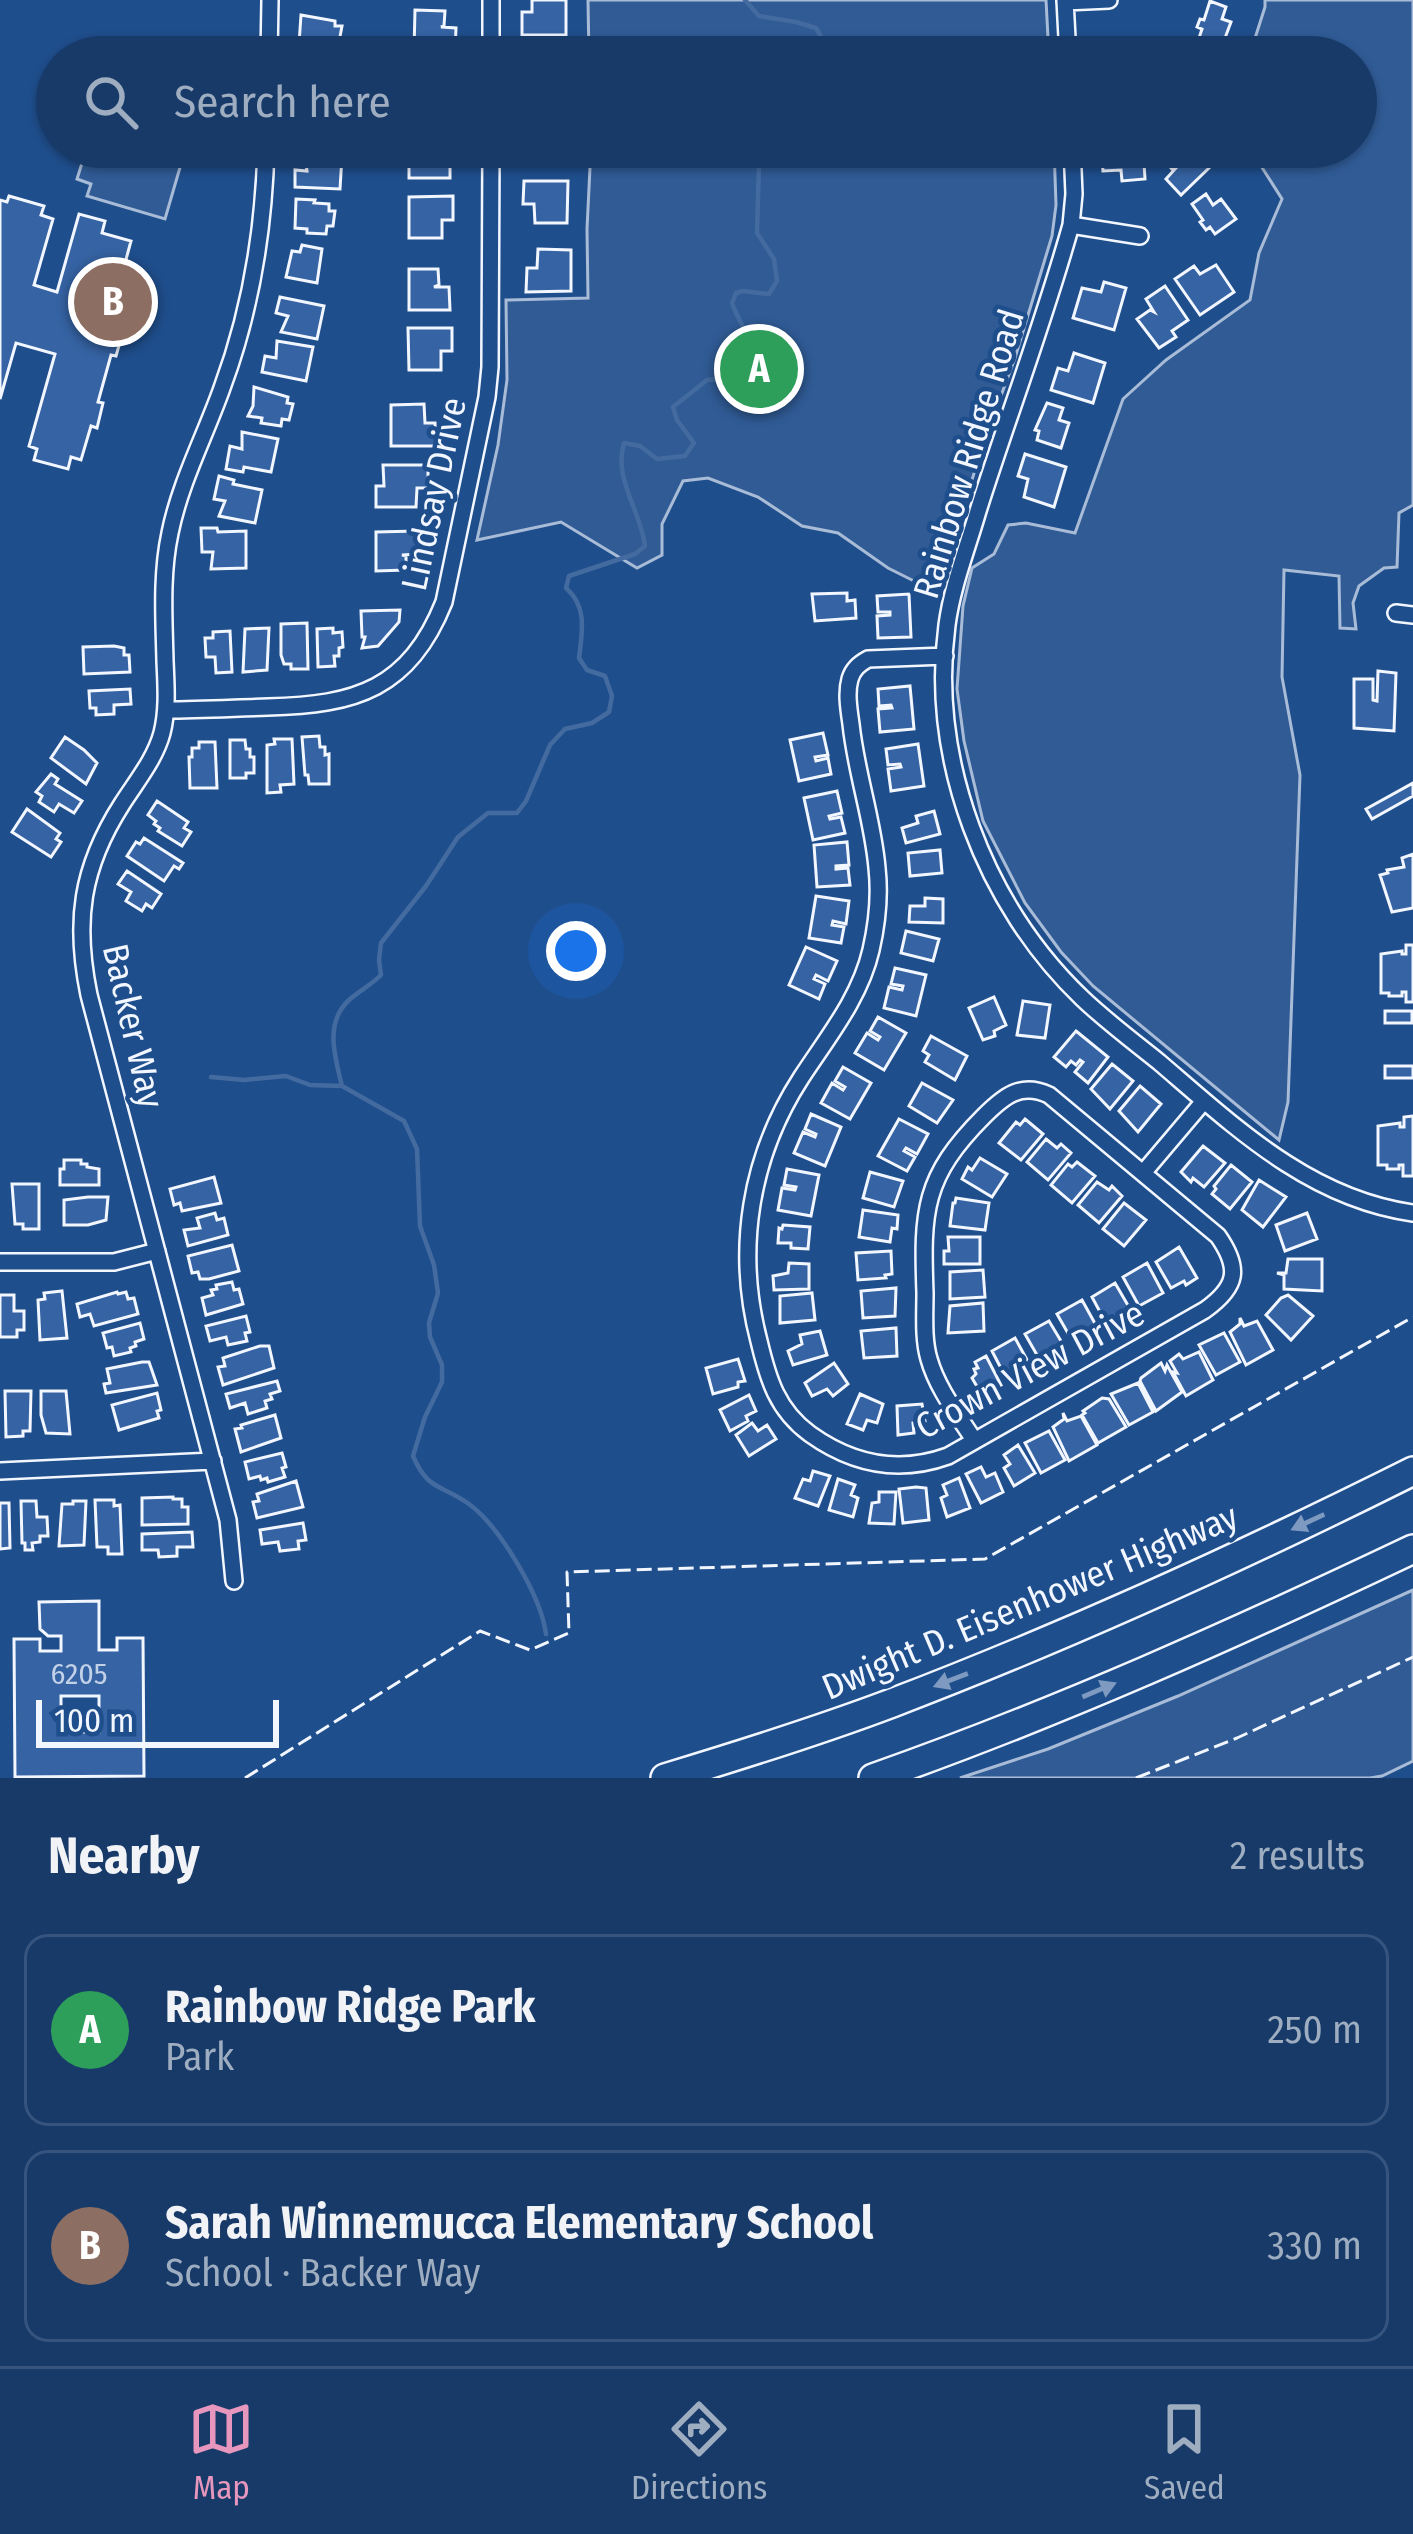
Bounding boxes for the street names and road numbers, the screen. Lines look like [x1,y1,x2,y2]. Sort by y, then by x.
street label: Rainbow Ridge Road [904,304,1034,604]
street label: Lindsay Drive [392,393,476,595]
street label: Backer Way [93,940,173,1112]
street label: Crown View Drive [908,1291,1152,1449]
street label: Dwight D. Eisenhower Highway [815,1494,1245,1710]

